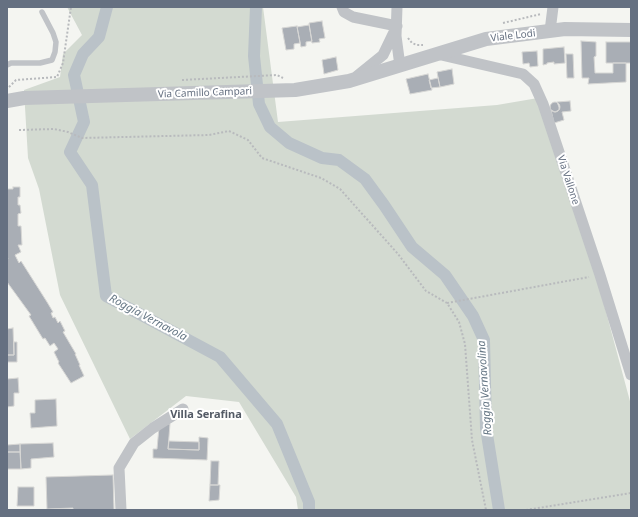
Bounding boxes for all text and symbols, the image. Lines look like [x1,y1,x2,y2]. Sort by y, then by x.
street label: Viale Lodi [490,27,536,45]
street label: Via Camillo Campari [158,85,252,101]
street label: Via Vallone [554,154,582,206]
water label: Roggia Vernavola [107,292,189,344]
water label: Roggia Vernavolina [475,340,495,436]
district label: Villa Serafina [170,408,242,422]

